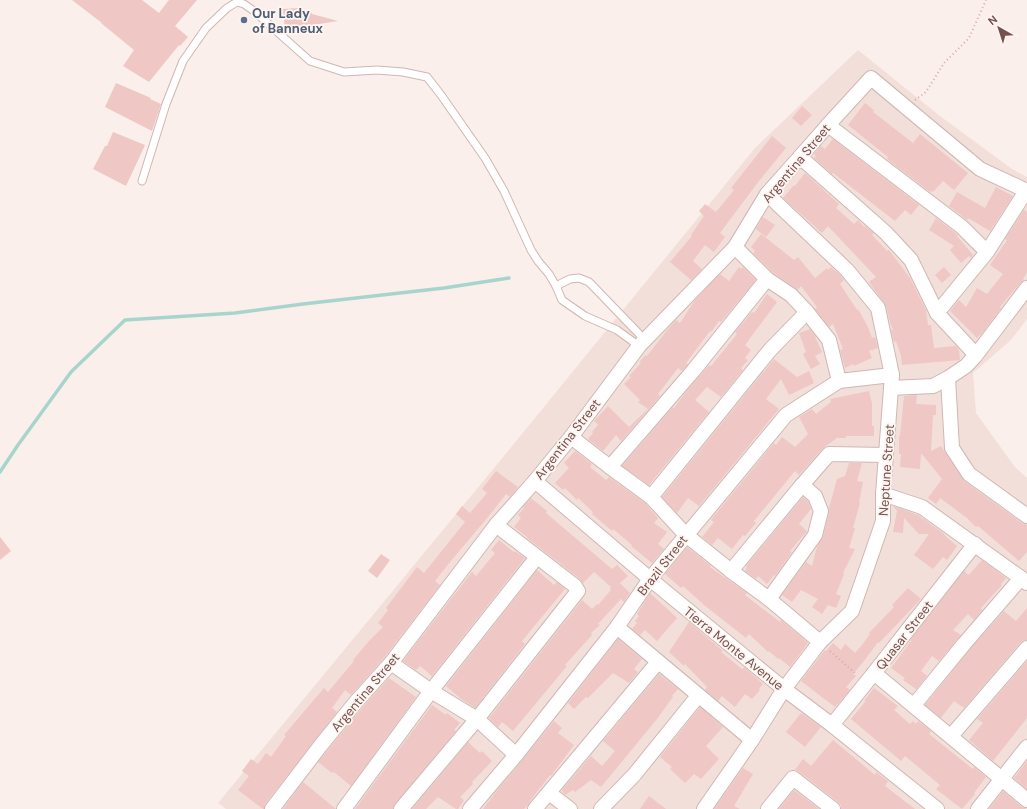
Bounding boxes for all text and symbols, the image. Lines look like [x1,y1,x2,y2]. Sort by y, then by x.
place label: Our Lady of Banneux [252,5,324,37]
north arrow [979,8,1019,48]
text: N [985,12,1000,28]
marker: Our Lady of Banneux [239,15,249,25]
street label: Argentina Street [758,120,834,206]
street label: Argentina Street [530,395,604,483]
street label: Neptune Street [875,424,898,516]
street label: Brazil Street [634,532,691,599]
street label: Quasar Street [872,597,937,673]
street label: Tierra Monte Avenue [680,603,787,694]
street label: Argentina Street [327,649,403,735]

